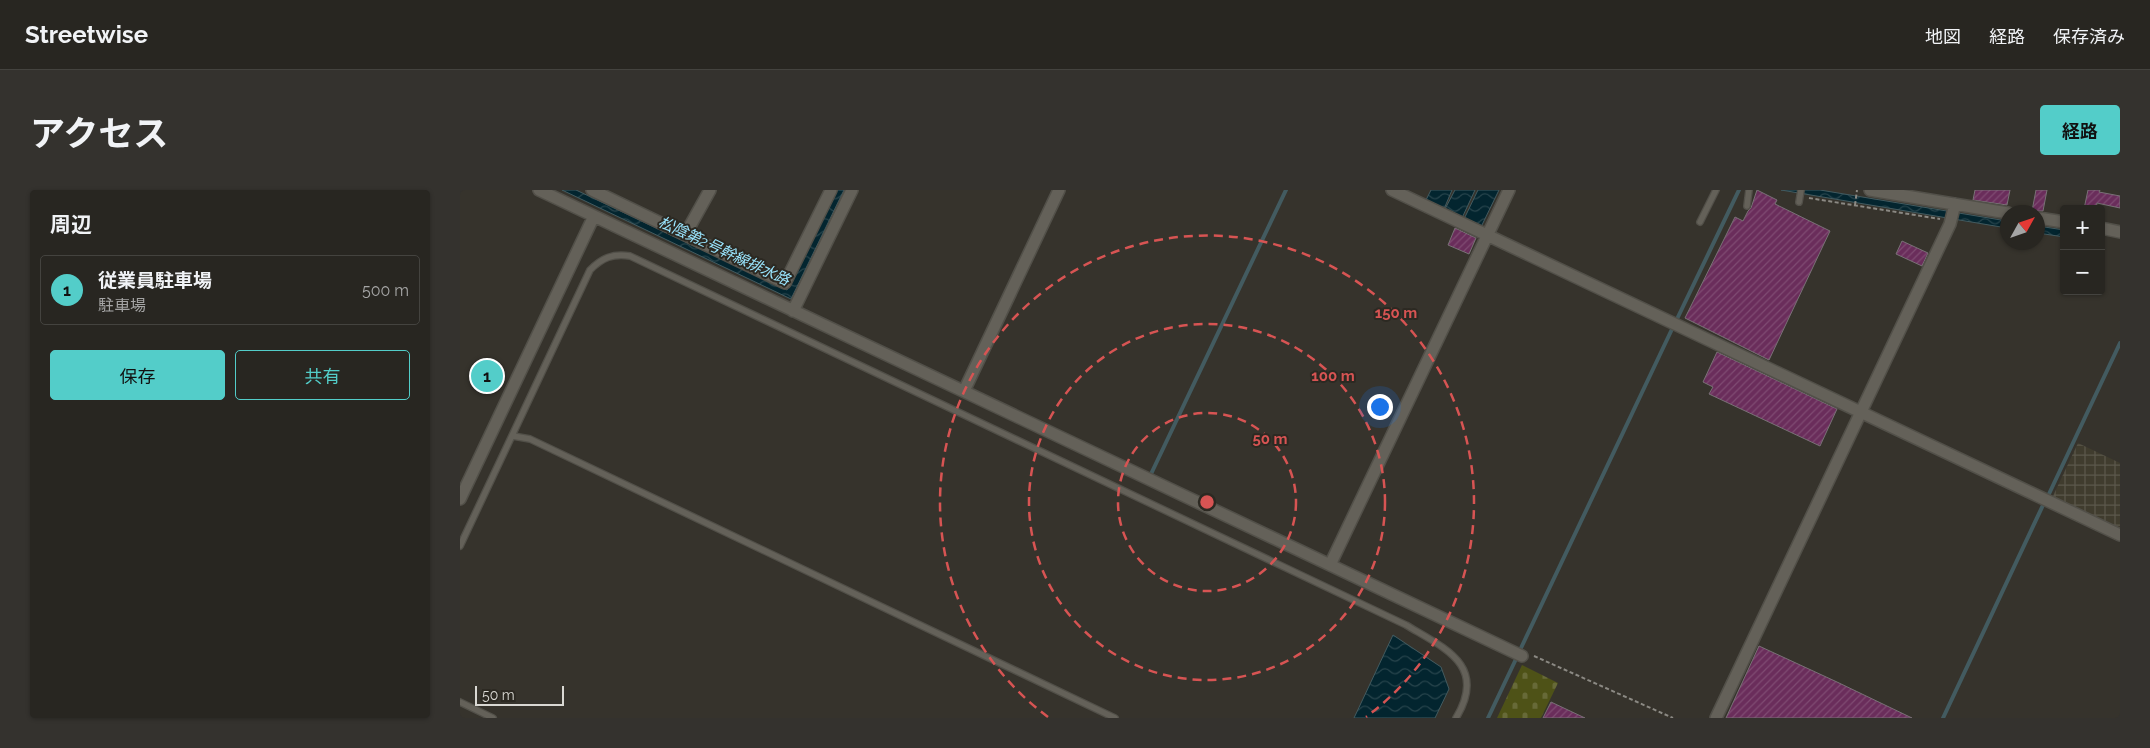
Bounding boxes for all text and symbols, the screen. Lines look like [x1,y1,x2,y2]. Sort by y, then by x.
text: Streetwise [25,20,148,49]
text: 地図 [1925,26,1961,47]
text: 経路 [1989,26,2025,47]
text: 保存済み [2053,26,2125,47]
button: 経路 [2040,105,2120,155]
text: アクセス [30,113,168,154]
north arrow [2000,205,2045,250]
map controls [2060,205,2105,295]
button: + [2060,205,2105,250]
text: 周辺 [50,212,92,237]
water label: 松陰第2号幹線排水路 [656,213,794,290]
button: − [2060,250,2105,295]
text: 従業員駐車場 [98,269,212,291]
text: 1 [63,281,71,300]
text: 500 m [362,281,409,300]
text: 駐車場 [98,296,146,315]
text: 150 m [1375,304,1417,322]
button: 保存 [50,350,225,400]
button: 共有 [235,350,410,400]
pin: 1 [471,357,503,395]
text: 100 m [1311,367,1355,385]
your location [1367,394,1393,420]
text: 50 m [1252,430,1288,448]
centre of rings [1198,493,1216,511]
scale bar [475,683,564,706]
text: 50 m [482,687,515,703]

